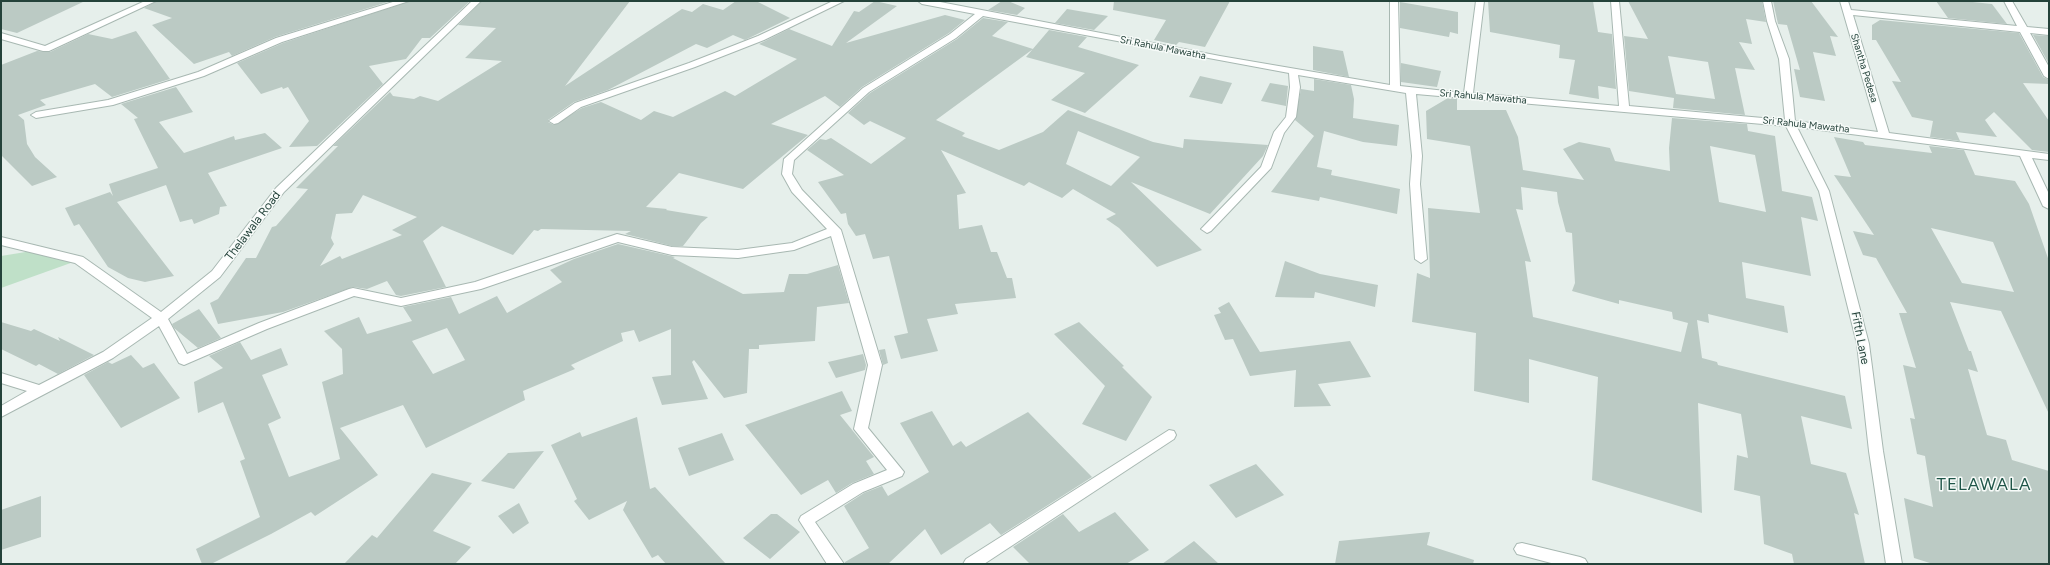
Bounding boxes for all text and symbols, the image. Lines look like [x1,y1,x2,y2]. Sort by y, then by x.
street label: Shantha Pedesa [1848,32,1880,104]
street label: Sri Rahula Mawatha [1119,34,1207,62]
street label: Sri Rahula Mawatha [1439,87,1527,107]
street label: Sri Rahula Mawatha [1762,114,1850,136]
street label: Thelawala Road [222,188,284,264]
street label: Fifth Lane [1848,310,1872,366]
district label: TELAWALA [1937,475,2031,495]

